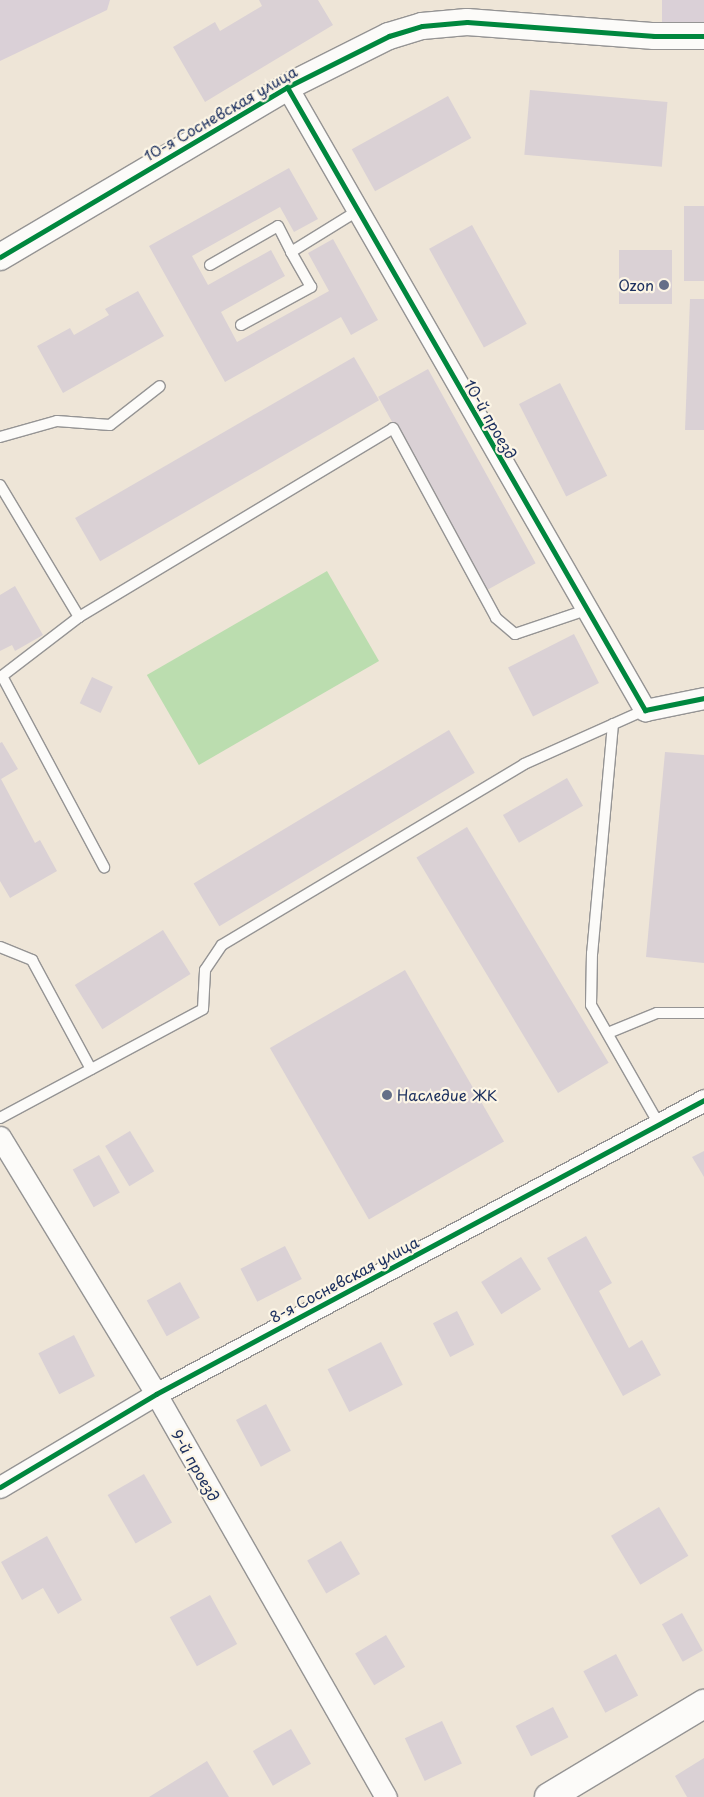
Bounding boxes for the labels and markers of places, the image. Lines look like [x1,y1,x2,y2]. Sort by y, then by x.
place label: Ozon [618,276,654,294]
marker: Ozon [658,279,670,291]
place label: Наследие ЖК [397,1086,497,1104]
marker: Наследие ЖК [381,1089,393,1101]

